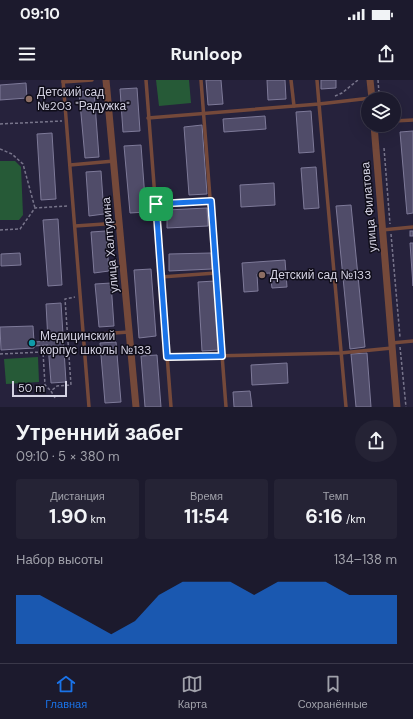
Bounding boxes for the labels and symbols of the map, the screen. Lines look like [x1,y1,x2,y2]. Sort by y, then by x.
place label: Детский сад №203 "Радужка" [37,84,130,114]
marker: Детский сад №203 "Радужка" [24,94,34,104]
street label: улица Филатова [357,161,381,253]
pin [139,187,173,221]
street label: улица Халтурина [98,196,122,294]
place label: Детский сад №133 [270,267,371,283]
marker: Детский сад №133 [257,270,267,280]
place label: Медицинский корпус школы №133 [40,328,151,358]
marker: Медицинский корпус школы №133 [27,338,37,348]
scale bar [12,379,67,398]

